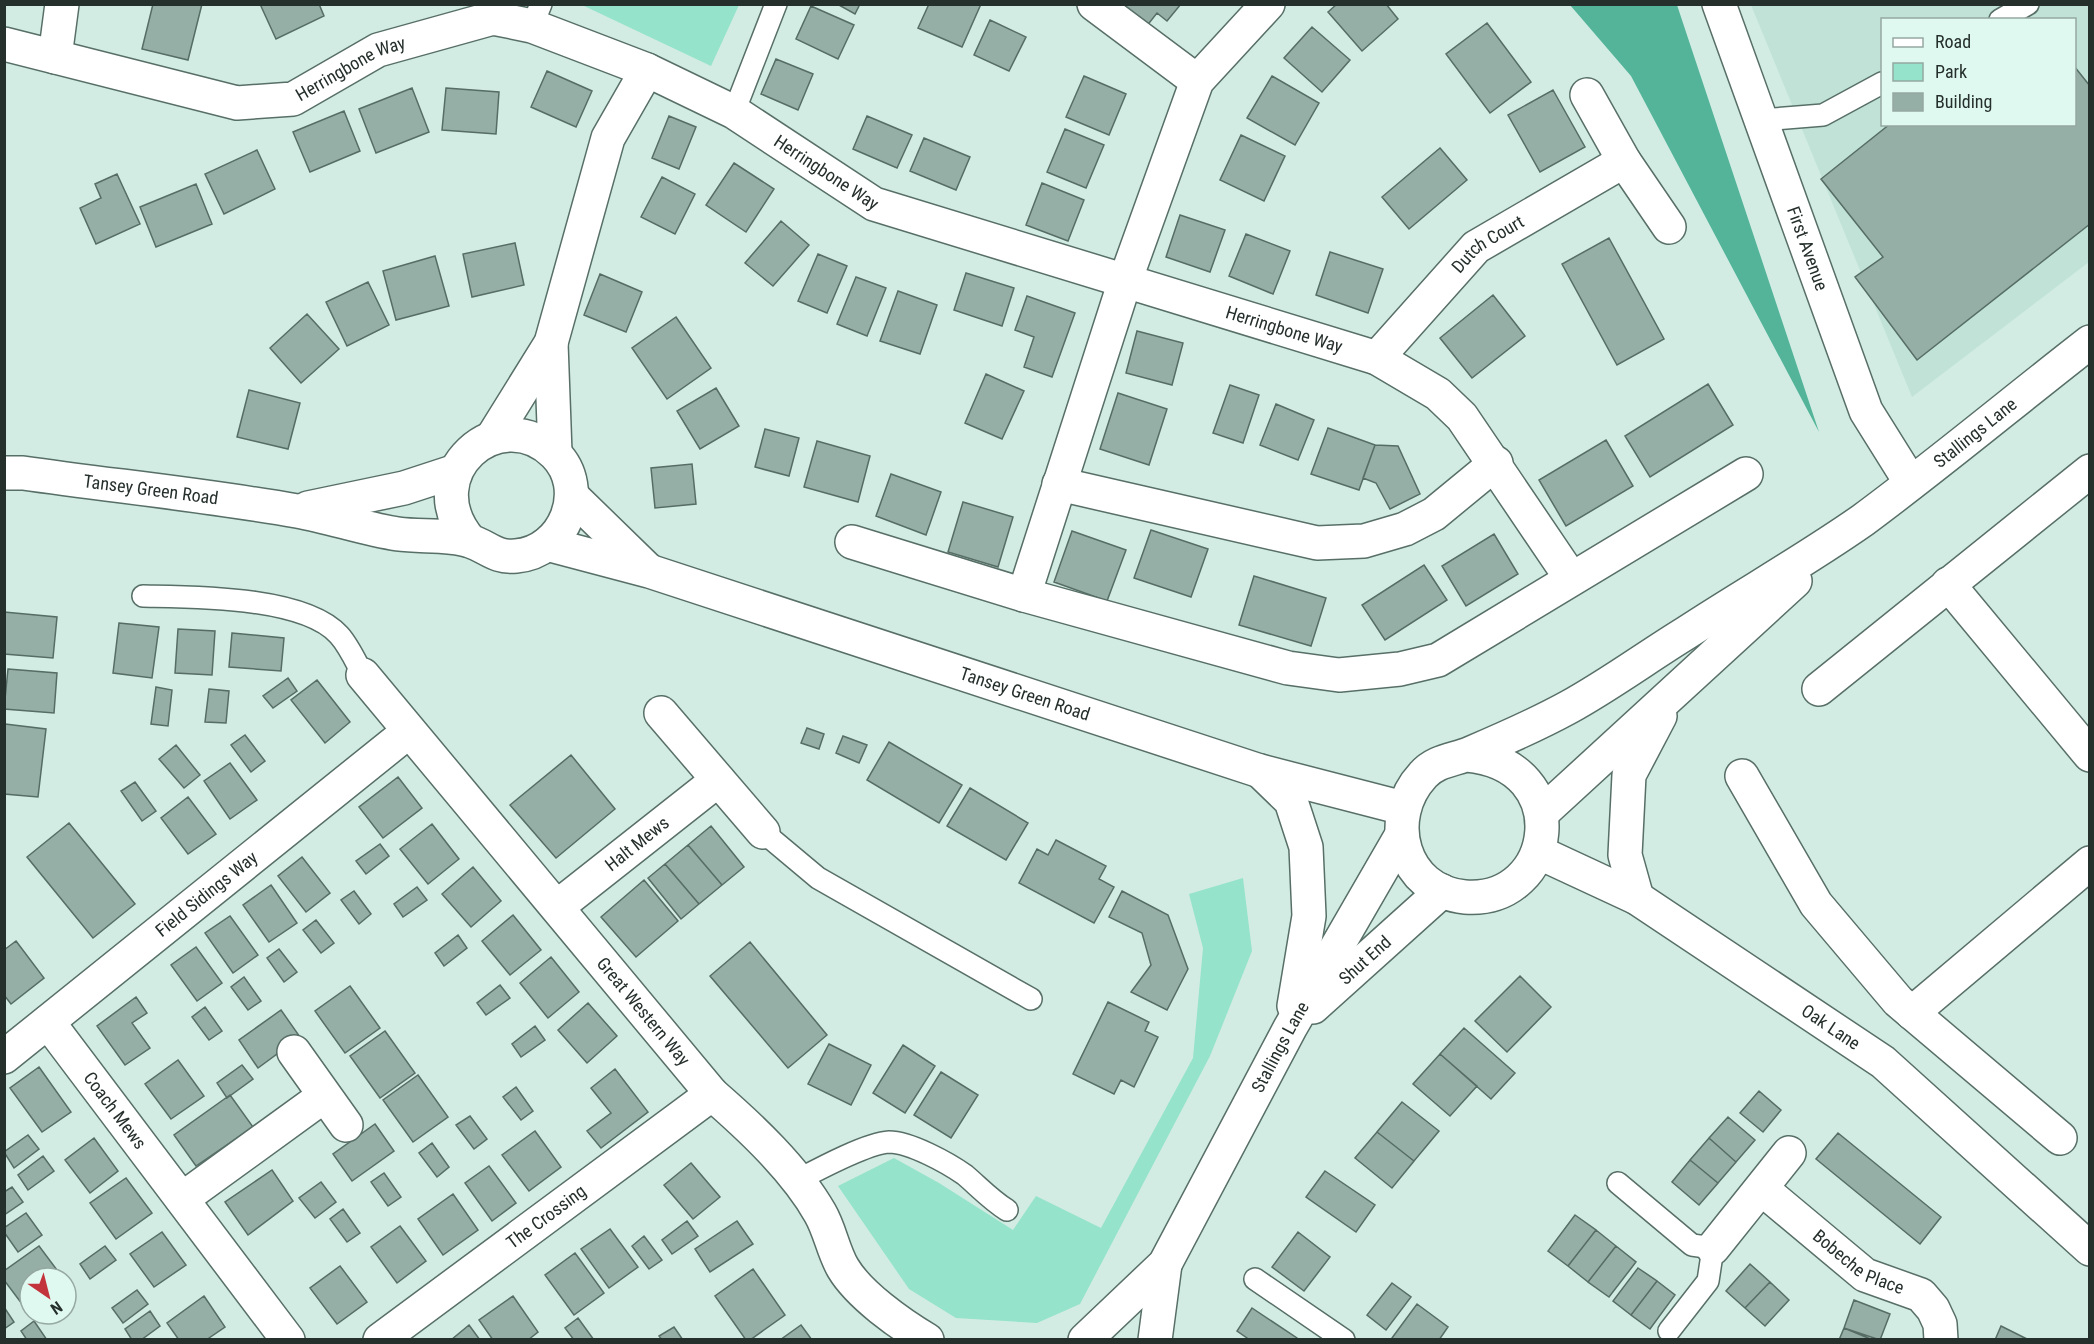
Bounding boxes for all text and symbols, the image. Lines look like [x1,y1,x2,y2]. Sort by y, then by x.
legend [1881,18,2076,126]
text: Road [1935,31,1971,52]
street label: Herringbone Way [292,32,408,105]
text: Park [1935,61,1967,82]
text: Building [1935,91,1992,112]
street label: Herringbone Way [770,130,883,215]
street label: First Avenue [1783,203,1833,293]
street label: Dutch Court [1447,211,1527,277]
street label: Herringbone Way [1223,301,1346,357]
street label: Stallings Lane [1929,393,2021,472]
street label: Tansey Green Road [82,470,220,509]
street label: Tansey Green Road [957,662,1093,725]
street label: Halt Mews [601,812,673,875]
street label: Field Sidings Way [151,846,262,941]
street label: Shut End [1334,931,1395,989]
street label: Great Western Way [593,953,695,1070]
street label: Stallings Lane [1247,998,1313,1096]
street label: Oak Lane [1798,1000,1864,1054]
street label: Coach Mews [79,1068,151,1153]
street label: The Crossing [502,1180,590,1253]
street label: Bobeche Place [1809,1225,1907,1298]
north arrow [18,1266,78,1326]
text: N [47,1297,66,1318]

